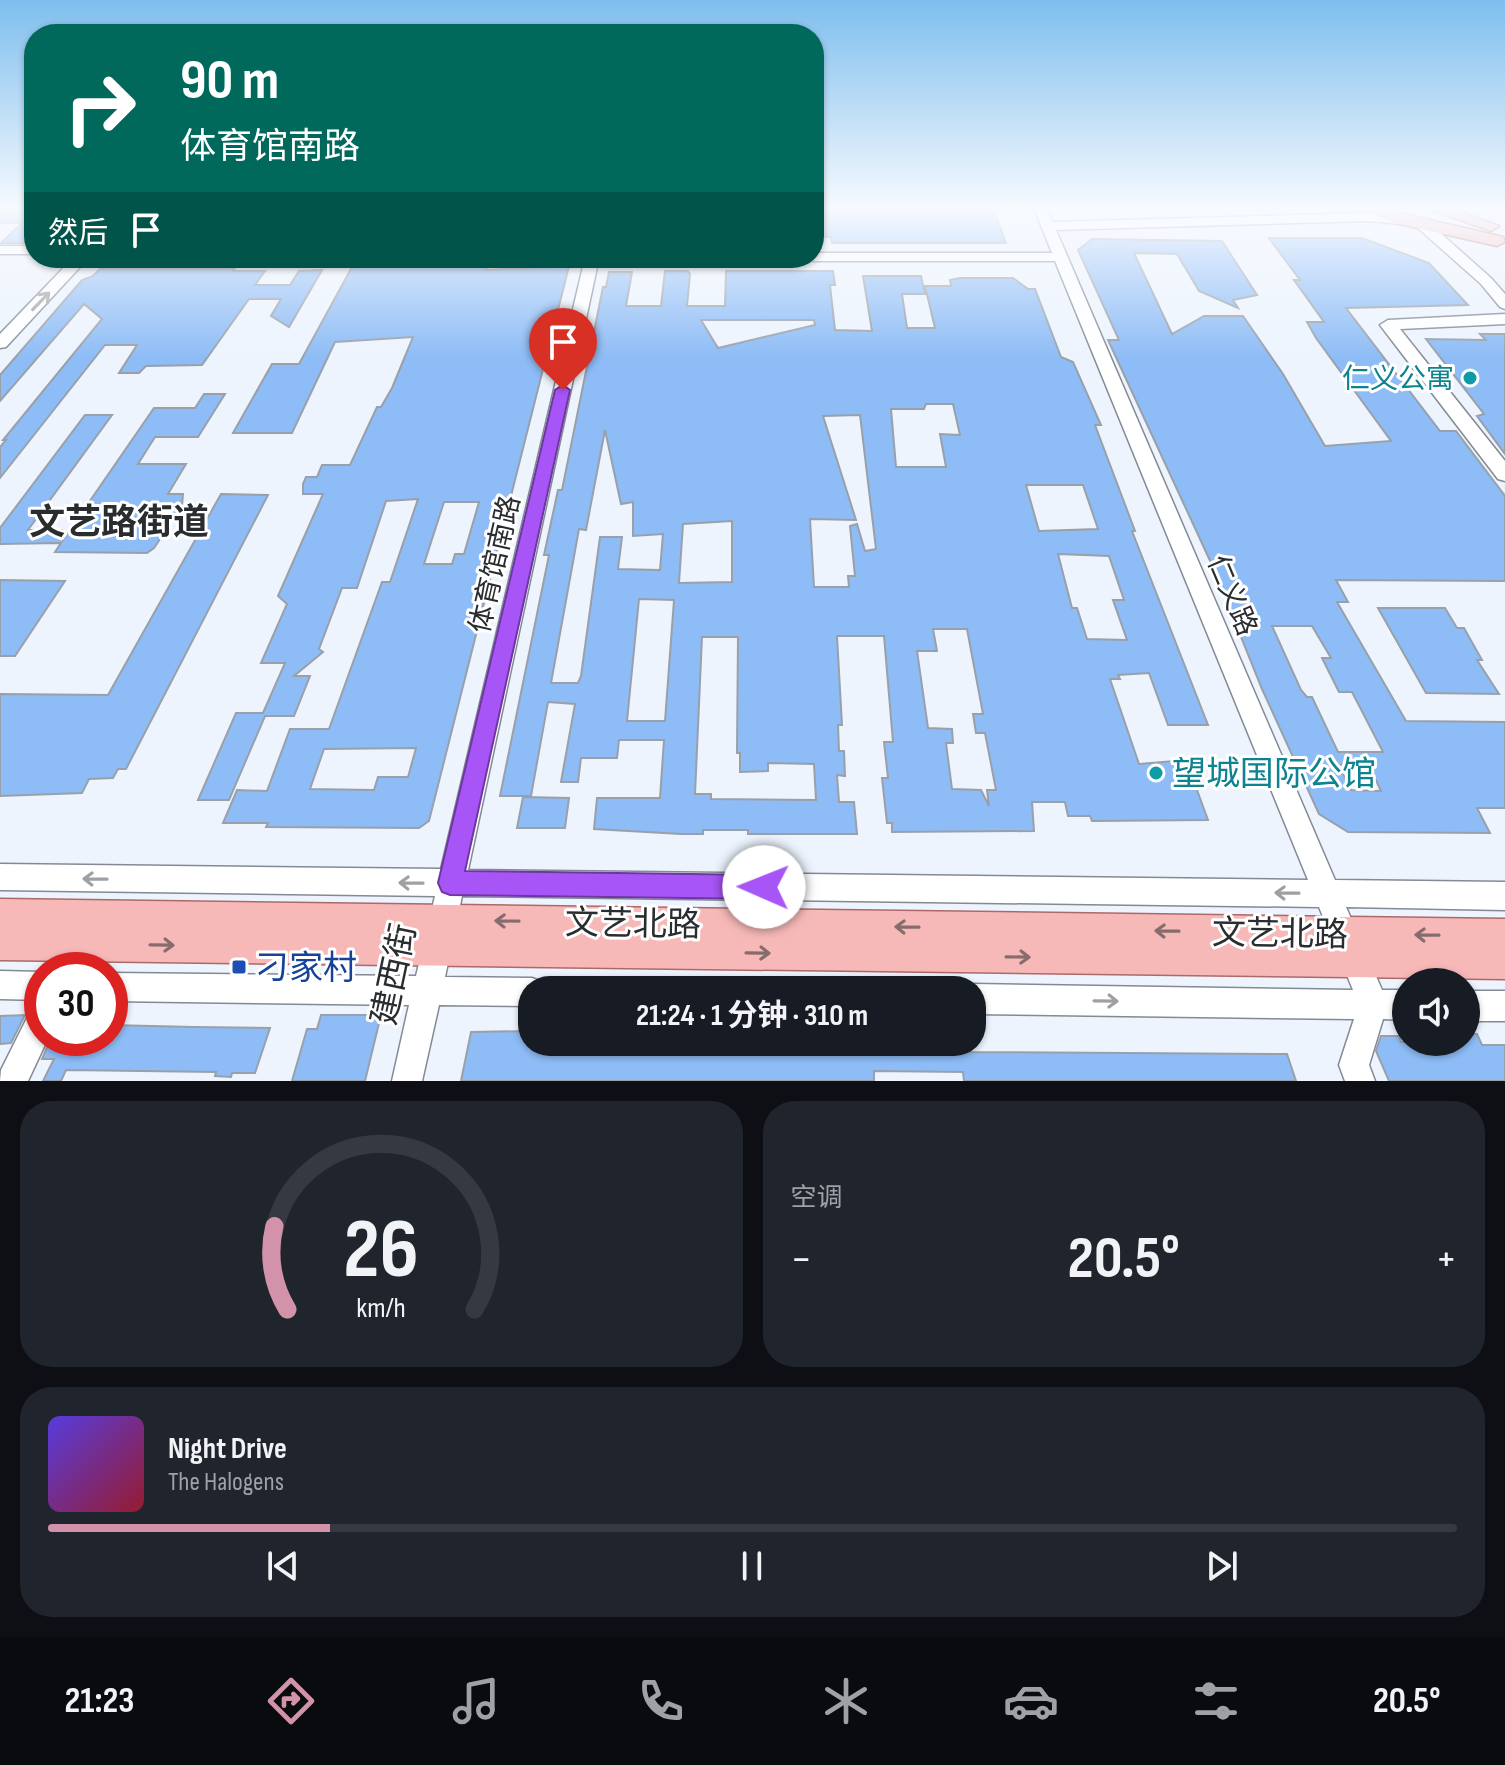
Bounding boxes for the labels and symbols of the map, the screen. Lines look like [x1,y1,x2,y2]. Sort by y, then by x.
one-way arrow [31,291,49,311]
pin [529,308,597,390]
place label: 仁义公寓 [1342,363,1454,396]
marker: 仁义公寓 [1461,369,1479,387]
street label: 体育馆南路 [464,492,527,636]
district label: 文艺路街道 [29,502,209,545]
street label: 仁义路 [1200,550,1263,641]
place label: 望城国际公馆 [1172,754,1376,795]
marker: 望城国际公馆 [1147,764,1165,782]
position arrow [722,845,806,929]
one-way arrow [82,871,109,886]
one-way arrow [398,875,425,890]
one-way arrow [1274,885,1301,901]
street label: 文艺北路 [565,903,701,946]
one-way arrow [494,913,521,929]
street label: 文艺北路 [1212,913,1348,956]
one-way arrow [894,919,921,935]
street label: 建西街 [364,920,425,1028]
one-way arrow [1154,923,1181,939]
one-way arrow [1414,927,1441,943]
one-way arrow [148,937,175,953]
one-way arrow [744,946,771,961]
place label: 刁家村 [255,948,357,989]
one-way arrow [1004,949,1031,964]
speed limit sign: 30 [24,952,128,1056]
marker: 刁家村 [230,958,248,976]
one-way arrow [1092,993,1119,1008]

